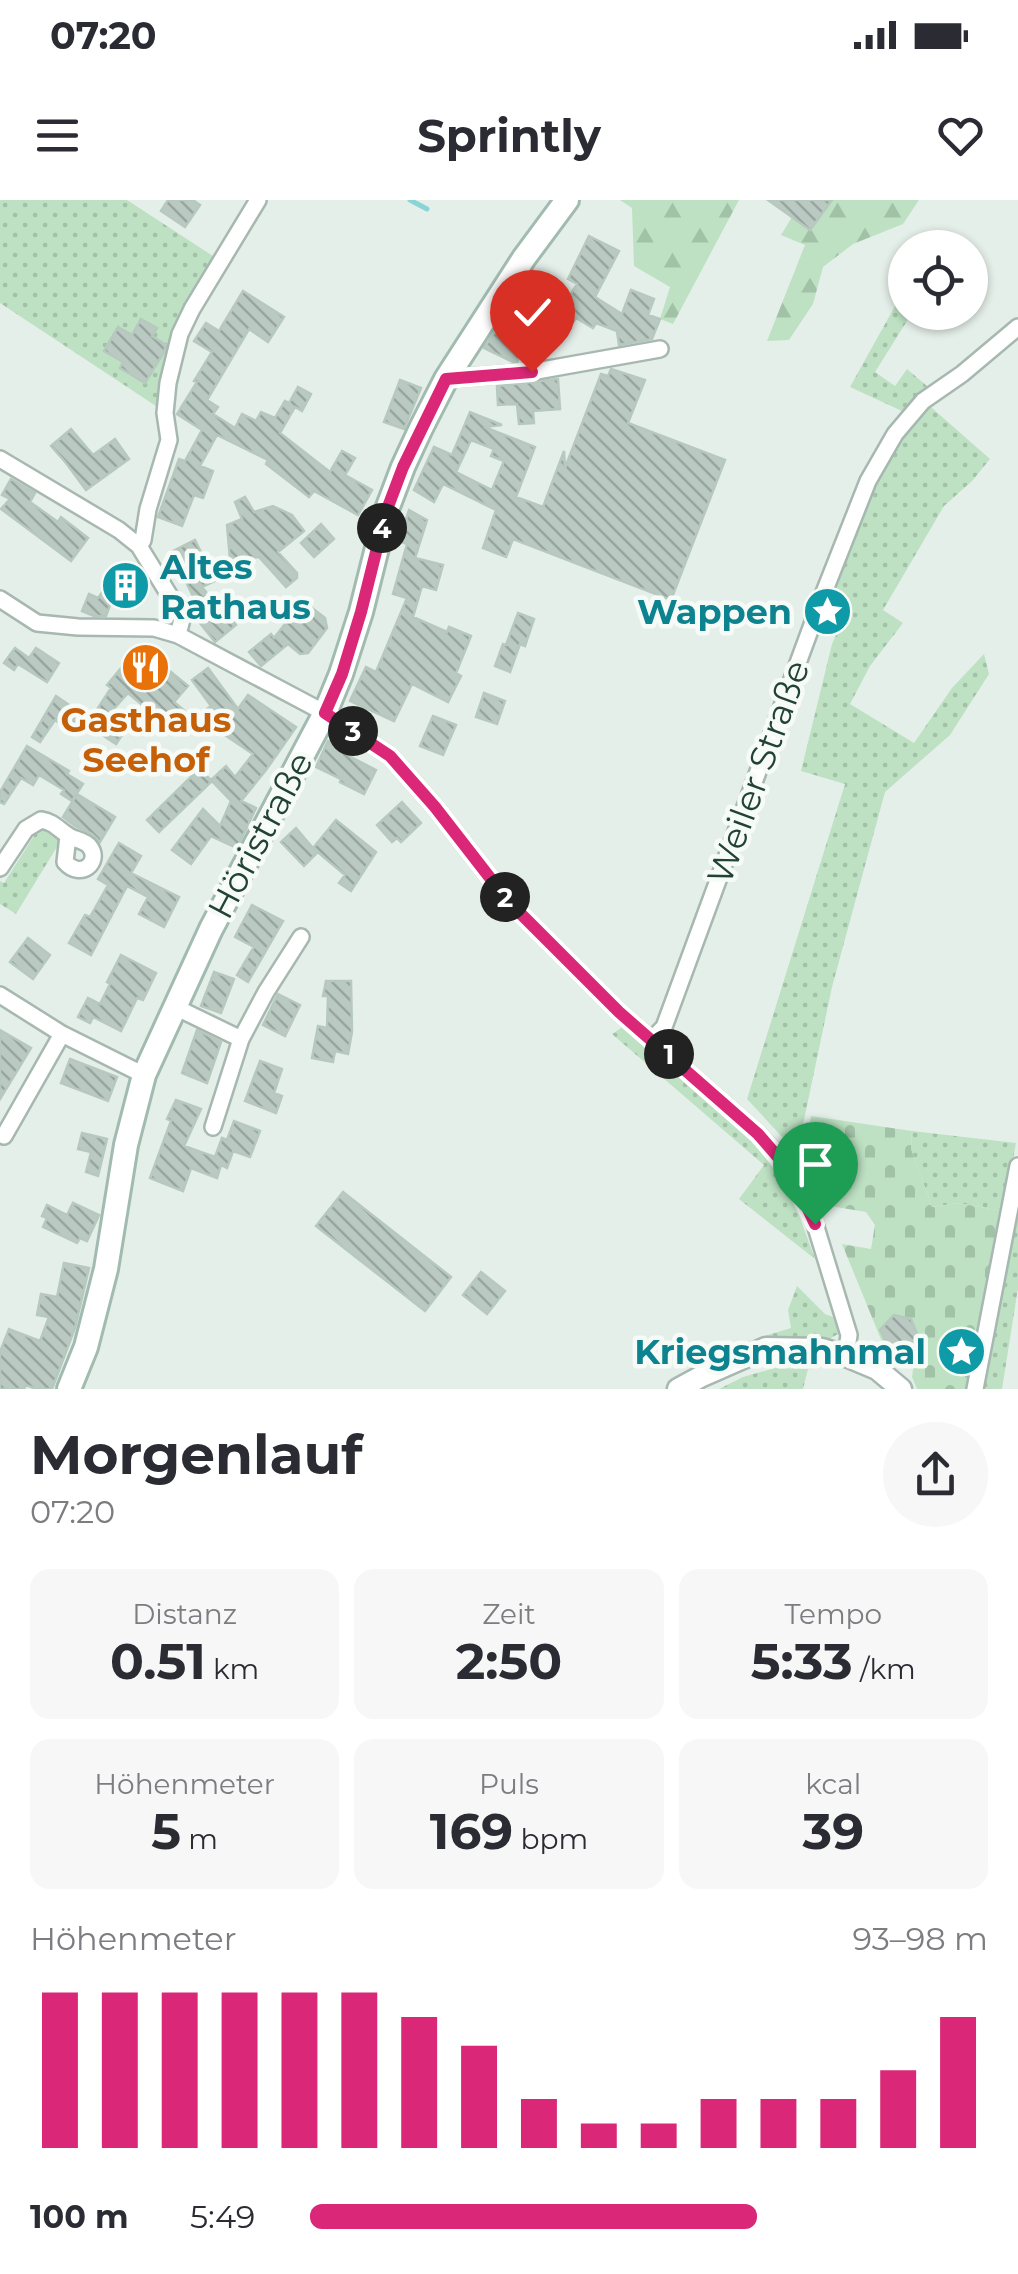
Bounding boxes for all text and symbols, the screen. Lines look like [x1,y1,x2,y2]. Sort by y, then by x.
text: 07:20 [50,12,157,59]
icon: menu [30,108,85,163]
text: Sprintly [417,108,601,163]
icon: heart [933,108,988,163]
map controls [888,230,988,330]
button: locate [888,230,988,330]
pin [490,270,575,373]
icon: check [505,285,560,340]
pin: 4 [357,503,407,553]
text: 4 [372,511,392,545]
place label: Altes Rathaus [159,545,311,628]
building icon: Altes Rathaus [99,560,151,612]
place icon: Wappen [801,585,853,637]
place label: Wappen [637,590,792,633]
restaurant icon: Gasthaus Seehof [120,641,172,693]
street label: Weiler Straße [698,654,818,890]
place label: Gasthaus Seehof [61,698,231,781]
pin: 3 [328,706,378,756]
text: 3 [345,714,361,748]
street label: Höristraße [198,744,322,926]
pin: 2 [480,872,530,922]
text: 2 [497,880,513,914]
pin: 1 [644,1029,694,1079]
text: 1 [664,1037,674,1071]
pin [773,1122,858,1225]
icon: arrive [788,1137,843,1192]
place icon: Kriegsmahnmal [935,1325,987,1377]
place label: Kriegsmahnmal [634,1330,926,1373]
text: Morgenlauf [30,1421,363,1488]
button: share [883,1422,988,1527]
text: 07:20 [30,1492,115,1531]
text: Distanz [132,1597,237,1631]
text: Zeit [482,1597,536,1631]
text: Tempo [784,1597,882,1631]
text: 0.51 [110,1631,206,1692]
text: 2:50 [456,1631,562,1692]
text: 5:33 [751,1631,853,1692]
text: km [206,1652,259,1686]
text: /km [853,1652,916,1686]
text: Höhenmeter [94,1767,275,1801]
text: Puls [479,1767,539,1801]
text: kcal [805,1767,861,1801]
text: 5 [151,1801,181,1862]
text: 169 [430,1801,513,1862]
text: 39 [803,1801,864,1862]
text: m [181,1822,218,1856]
text: bpm [513,1822,588,1856]
text: Höhenmeter [30,1919,237,1958]
text: 93–98 m [853,1919,988,1958]
text: 100 m [30,2197,129,2236]
text: 5:49 [190,2197,255,2236]

